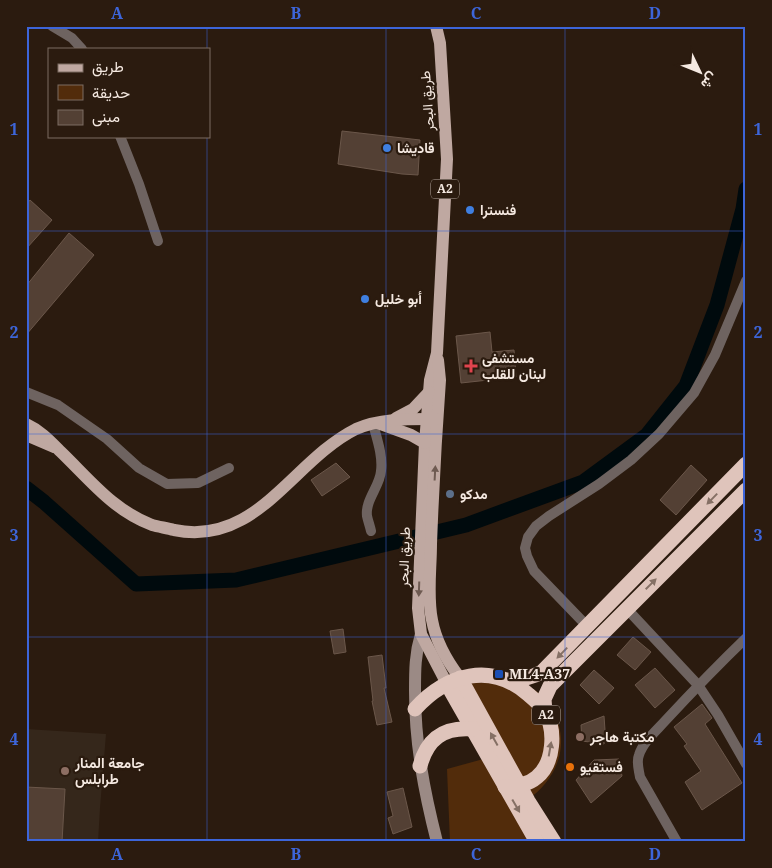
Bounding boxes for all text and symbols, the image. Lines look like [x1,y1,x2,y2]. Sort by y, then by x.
text: A [111,2,124,24]
text: B [291,2,302,24]
text: C [471,2,482,24]
text: D [649,2,661,24]
legend [48,48,210,138]
north arrow [674,48,724,98]
text: طريق [92,56,124,77]
text: ش [697,69,723,94]
street label: طريق البحر [415,70,438,133]
text: حديقة [92,82,130,102]
text: مبنى [92,106,120,127]
text: 1 [9,118,19,140]
text: 1 [753,118,763,140]
place label: قاديشا [397,138,435,157]
marker: قاديشا [381,142,393,154]
road number: A2 [431,180,459,198]
place label: فنسترا [480,200,516,219]
marker: فنسترا [464,204,476,216]
place label: أبو خليل [375,289,422,308]
marker: أبو خليل [359,293,371,305]
text: 2 [9,321,19,343]
text: 2 [753,321,763,343]
place label: مستشفى لبنان للقلب [482,348,546,383]
marker: مستشفى لبنان للقلب [464,359,478,373]
one-way arrow [431,464,439,480]
place label: مدكو [460,484,488,503]
marker: مدكو [444,488,456,500]
one-way arrow [706,492,718,504]
text: 3 [9,524,19,546]
text: 3 [753,524,763,546]
street label: طريق البحر [393,526,414,588]
one-way arrow [645,579,657,591]
one-way arrow [415,581,423,597]
one-way arrow [556,646,568,658]
place label: ML4-A37 [509,664,570,683]
marker: ML4-A37 [493,668,505,680]
road number: A2 [532,706,560,724]
place label: مكتبة هاجر [589,727,655,746]
text: 4 [9,728,19,750]
text: 4 [753,728,763,750]
marker: مكتبة هاجر [574,731,586,743]
one-way arrow [490,732,498,746]
one-way arrow [546,740,554,756]
place label: جامعة المنار طرابلس [74,753,145,788]
place label: فستقيو [580,757,623,776]
marker: فستقيو [564,761,576,773]
marker: جامعة المنار طرابلس [59,765,71,777]
one-way arrow [511,799,520,812]
text: A [111,843,124,865]
text: B [291,843,302,865]
text: C [471,843,482,865]
text: D [649,843,661,865]

